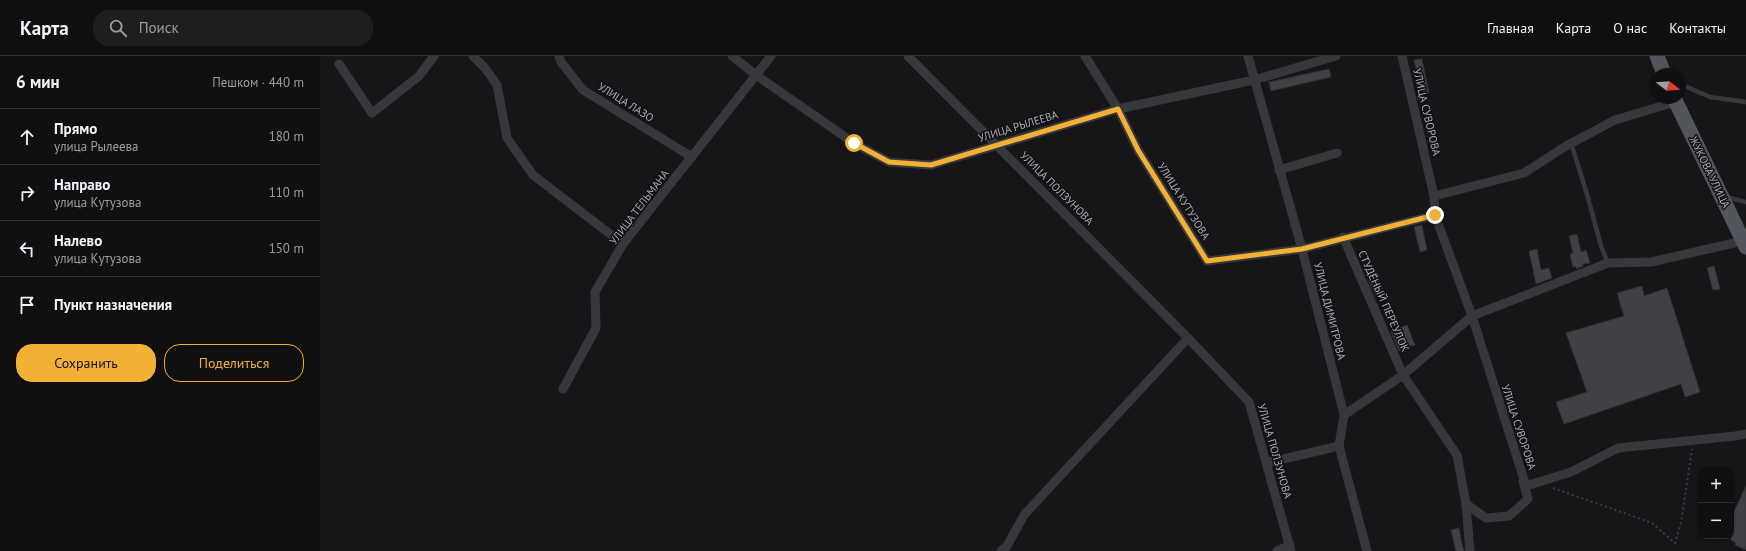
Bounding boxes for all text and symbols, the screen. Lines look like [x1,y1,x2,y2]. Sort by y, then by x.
search box [93,10,373,46]
text: Карта [20,16,69,40]
icon: search [107,17,129,39]
text: Поиск [139,18,179,37]
text: Главная [1487,19,1534,37]
text: Карта [1556,19,1591,37]
text: О нас [1613,19,1647,37]
text: Контакты [1669,19,1726,37]
street label: УЛИЦА СУВОРОВА [1410,67,1444,157]
north arrow [1650,68,1686,104]
text: 6 мин [16,71,60,93]
text: Пешком · 440 m [212,74,304,91]
street label: УЛИЦА ЛАЗО [595,79,657,125]
street label: УЛИЦА РЫЛЕЕВА [976,107,1060,145]
text: Прямо [54,119,97,138]
icon: ahead [16,126,38,148]
text: 180 m [269,128,304,145]
street label: ЖУКОВА УЛИЦА [1686,133,1734,211]
route start [845,134,863,152]
text: улица Рылеева [54,138,139,155]
street label: УЛИЦА ПОЛЗУНОВА [1017,148,1097,228]
street label: УЛИЦА КУТУЗОВА [1155,160,1214,242]
street label: УЛИЦА ТЕЛЬМАНА [606,166,672,247]
text: Направо [54,175,110,194]
icon: right [16,182,38,204]
text: 110 m [269,184,304,201]
text: улица Кутузова [54,194,141,211]
route end [1426,206,1444,224]
text: Налево [54,231,102,250]
icon: left [16,238,38,260]
text: 150 m [269,240,304,257]
street label: СТУДЁНЫЙ ПЕРЕУЛОК [1355,248,1413,354]
text: улица Кутузова [54,250,141,267]
street label: УЛИЦА ДИМИТРОВА [1311,261,1349,362]
icon: arrive [16,294,38,316]
text: Пункт назначения [54,295,172,314]
button: Сохранить [16,344,156,382]
button: Поделиться [164,344,304,382]
street label: УЛИЦА СУВОРОВА [1499,383,1540,472]
street label: УЛИЦА ПОЛЗУНОВА [1255,402,1295,501]
map controls [1698,467,1734,539]
button: + [1698,467,1734,503]
button: − [1698,503,1734,539]

